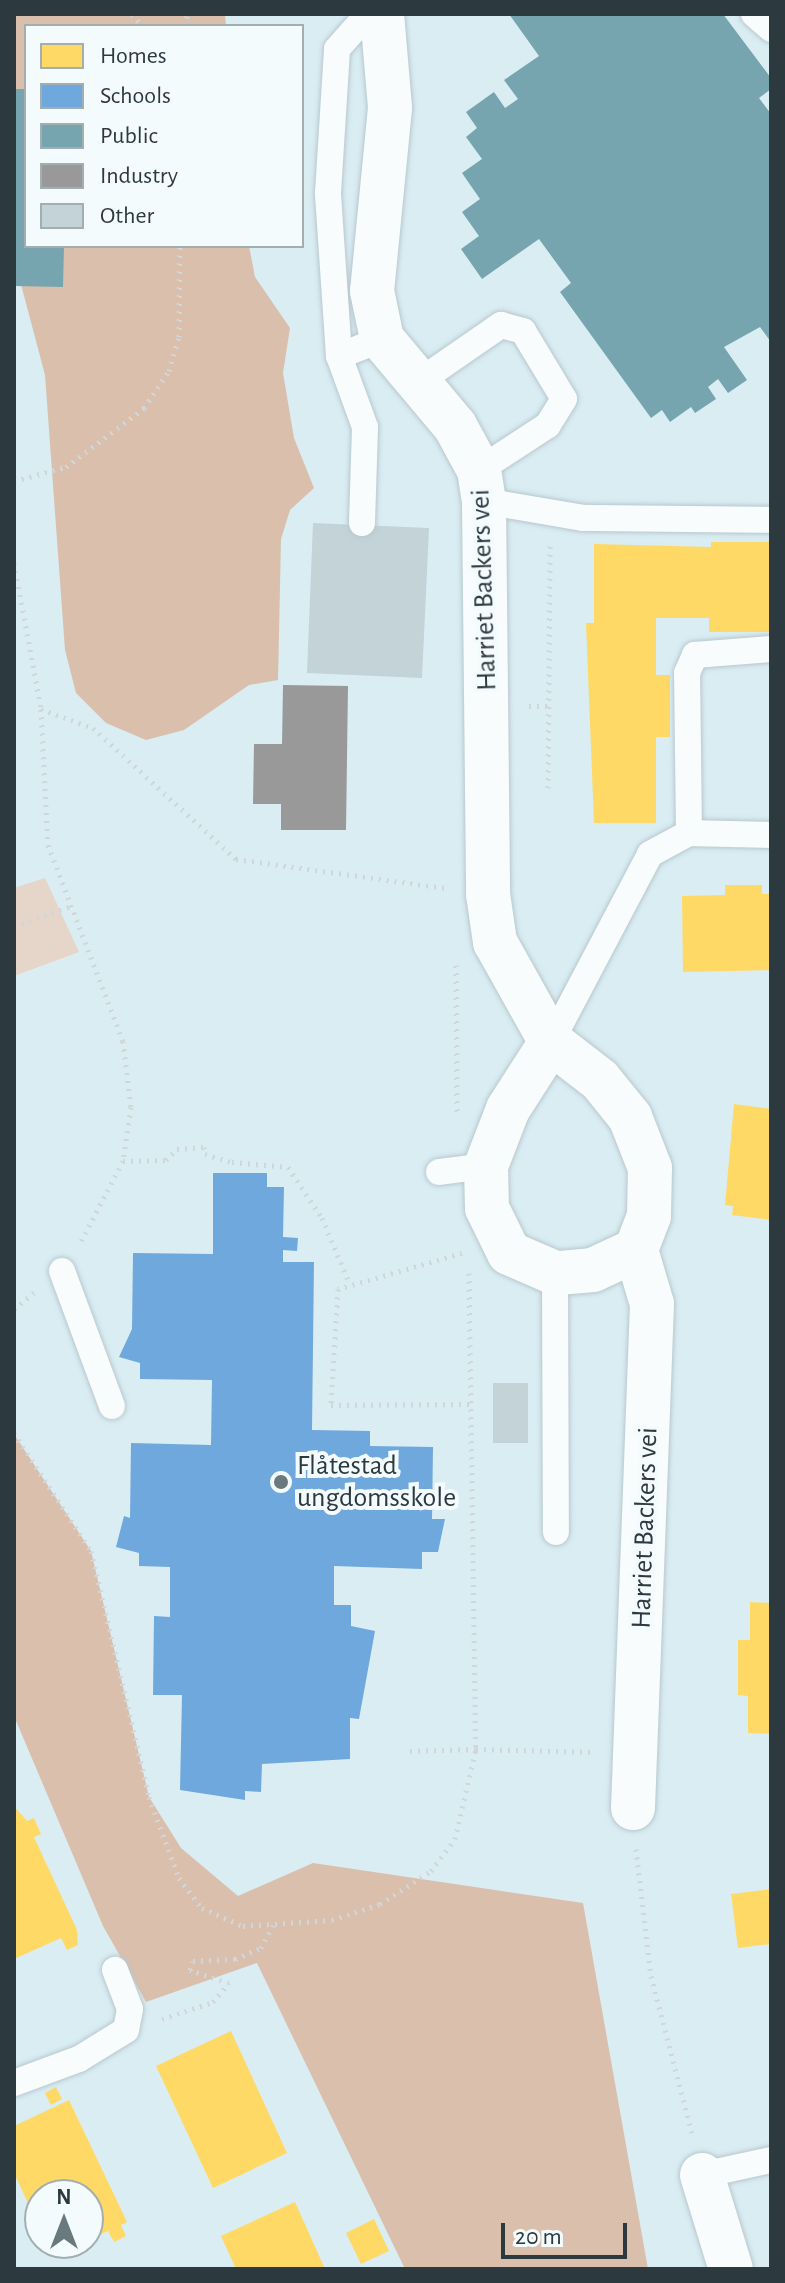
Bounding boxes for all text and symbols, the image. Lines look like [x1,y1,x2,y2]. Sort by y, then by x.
legend [24,24,304,248]
text: Homes [100,44,167,68]
text: Schools [100,84,171,108]
text: Public [100,124,158,148]
text: Industry [100,164,178,188]
text: Other [100,204,154,228]
street label: Harriet Backers vei [464,489,504,691]
street label: Harriet Backers vei [625,1427,665,1629]
place label: Flåtestad ungdomsskole [297,1449,456,1515]
marker: Flåtestad ungdomsskole [272,1473,290,1491]
north arrow [24,2179,104,2259]
text: N [56,2186,72,2208]
scale bar [505,2207,631,2257]
text: 20 m [515,2225,562,2249]

